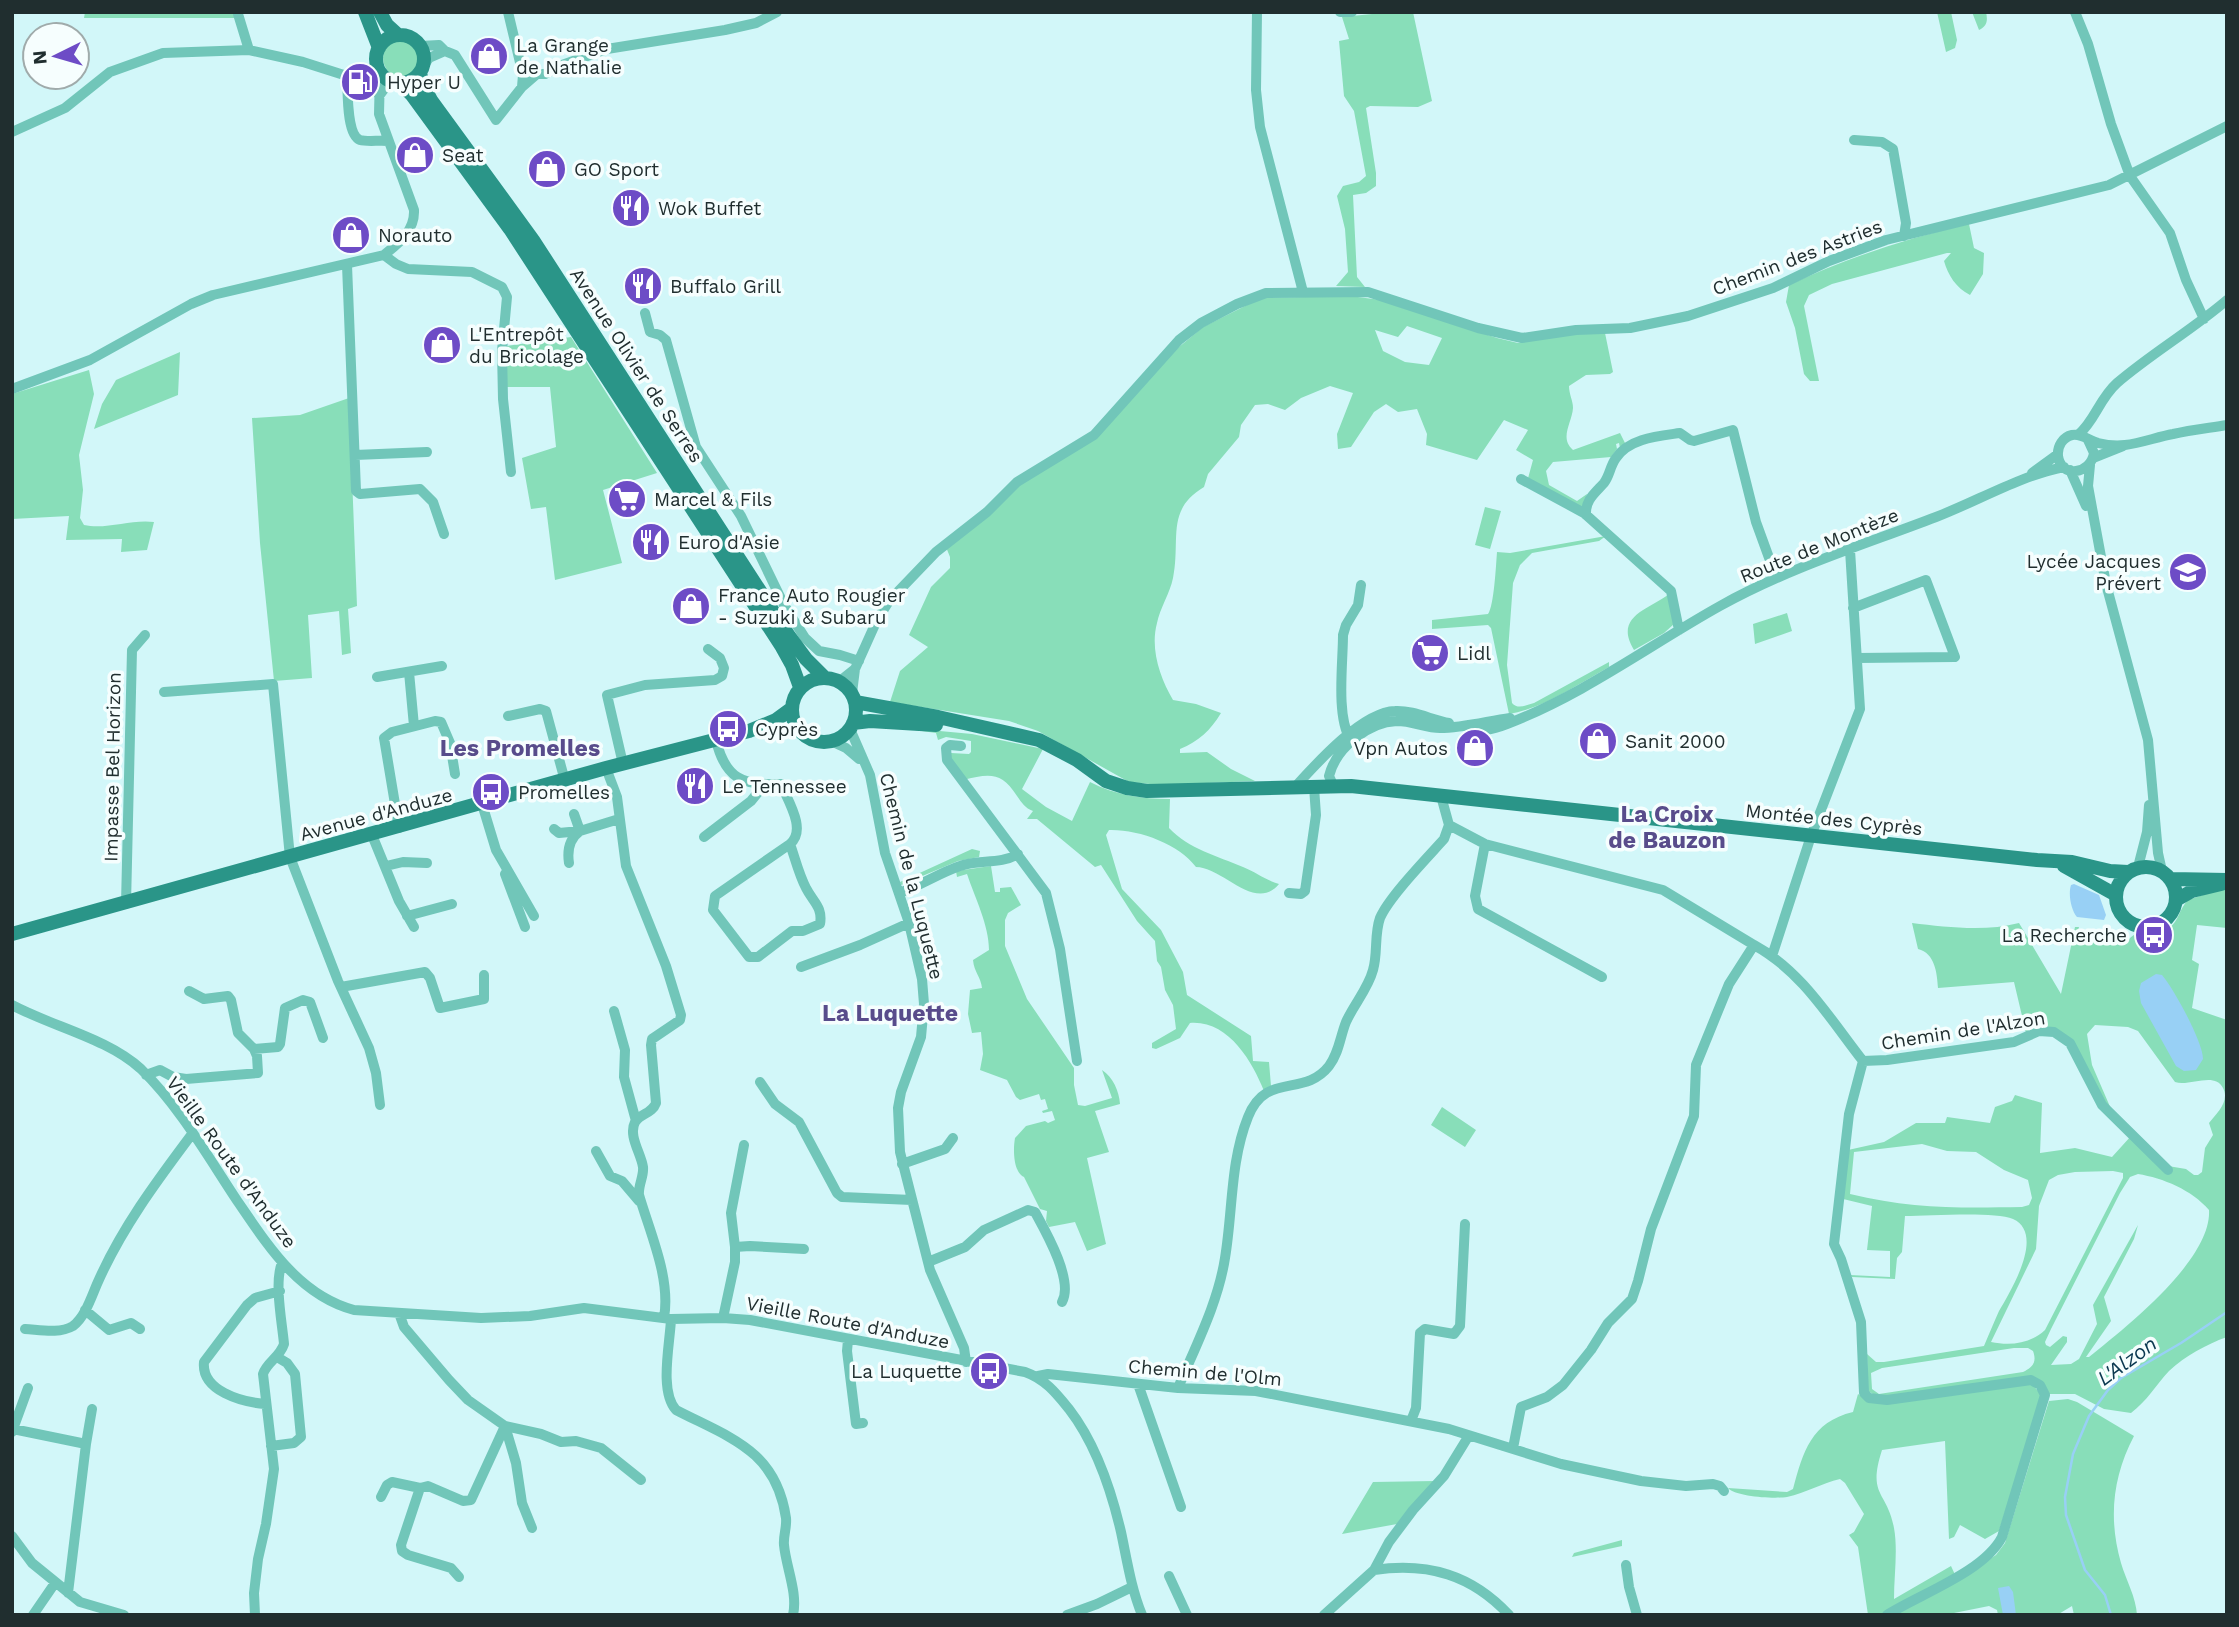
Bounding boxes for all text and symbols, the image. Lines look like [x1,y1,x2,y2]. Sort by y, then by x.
north arrow [21,21,91,91]
place label: La Grange de Nathalie [516,34,622,79]
shop icon: La Grange de Nathalie [468,35,510,77]
text: N [27,49,52,65]
fuel station icon: Hyper U [339,61,381,103]
place label: Hyper U [387,71,461,94]
shop icon: Seat [394,134,436,176]
place label: Seat [442,144,484,167]
shop icon: GO Sport [526,148,568,190]
place label: GO Sport [574,158,659,181]
restaurant icon: Wok Buffet [610,187,652,229]
place label: Wok Buffet [658,197,761,220]
shop icon: Norauto [330,214,372,256]
street label: Chemin des Astries [1709,214,1885,300]
place label: Norauto [378,224,453,247]
street label: Avenue Olivier de Serres [565,264,708,467]
restaurant icon: Buffalo Grill [622,265,664,307]
place label: Buffalo Grill [670,275,781,298]
place label: L'Entrepôt du Bricolage [469,323,584,368]
shop icon: L'Entrepôt du Bricolage [421,324,463,366]
supermarket icon: Marcel & Fils [606,478,648,520]
place label: Marcel & Fils [654,488,772,511]
street label: Route de Montèze [1736,503,1902,588]
restaurant icon: Euro d'Asie [630,521,672,563]
place label: Euro d'Asie [678,531,780,554]
place label: Lycée Jacques Prévert [2027,550,2161,595]
school or university icon: Lycée Jacques Prévert [2167,551,2209,593]
place label: France Auto Rougier - Suzuki & Subaru [718,584,906,629]
shop icon: France Auto Rougier - Suzuki & Subaru [670,585,712,627]
supermarket icon: Lidl [1409,632,1451,674]
place label: Lidl [1457,642,1491,665]
street label: Impasse Bel Horizon [99,672,126,862]
bus stop icon: Cyprès [707,708,749,750]
place label: Cyprès [755,718,818,741]
shop icon: Sanit 2000 [1577,720,1619,762]
shop icon: Vpn Autos [1454,727,1496,769]
place label: Sanit 2000 [1625,730,1726,753]
district label: Les Promelles [440,735,600,762]
place label: Vpn Autos [1353,737,1448,760]
restaurant icon: Le Tennessee [674,765,716,807]
street label: Chemin de la Luquette [875,770,948,982]
bus stop icon: Promelles [470,771,512,813]
place label: Le Tennessee [722,775,847,798]
place label: Promelles [518,781,610,804]
street label: Avenue d'Anduze [297,783,455,846]
street label: Montée des Cyprès [1744,799,1924,840]
district label: La Croix de Bauzon [1608,801,1726,854]
bus stop icon: La Recherche [2133,914,2175,956]
place label: La Recherche [2001,924,2127,947]
district label: La Luquette [822,1000,958,1027]
street label: Chemin de l'Alzon [1879,1006,2047,1055]
street label: Vieille Route d'Anduze [162,1072,302,1253]
street label: Vieille Route d'Anduze [744,1291,952,1353]
water label: L'Alzon [2092,1331,2161,1391]
bus stop icon: La Luquette [968,1350,1010,1392]
street label: Chemin de l'Olm [1127,1354,1283,1391]
place label: La Luquette [851,1360,962,1383]

